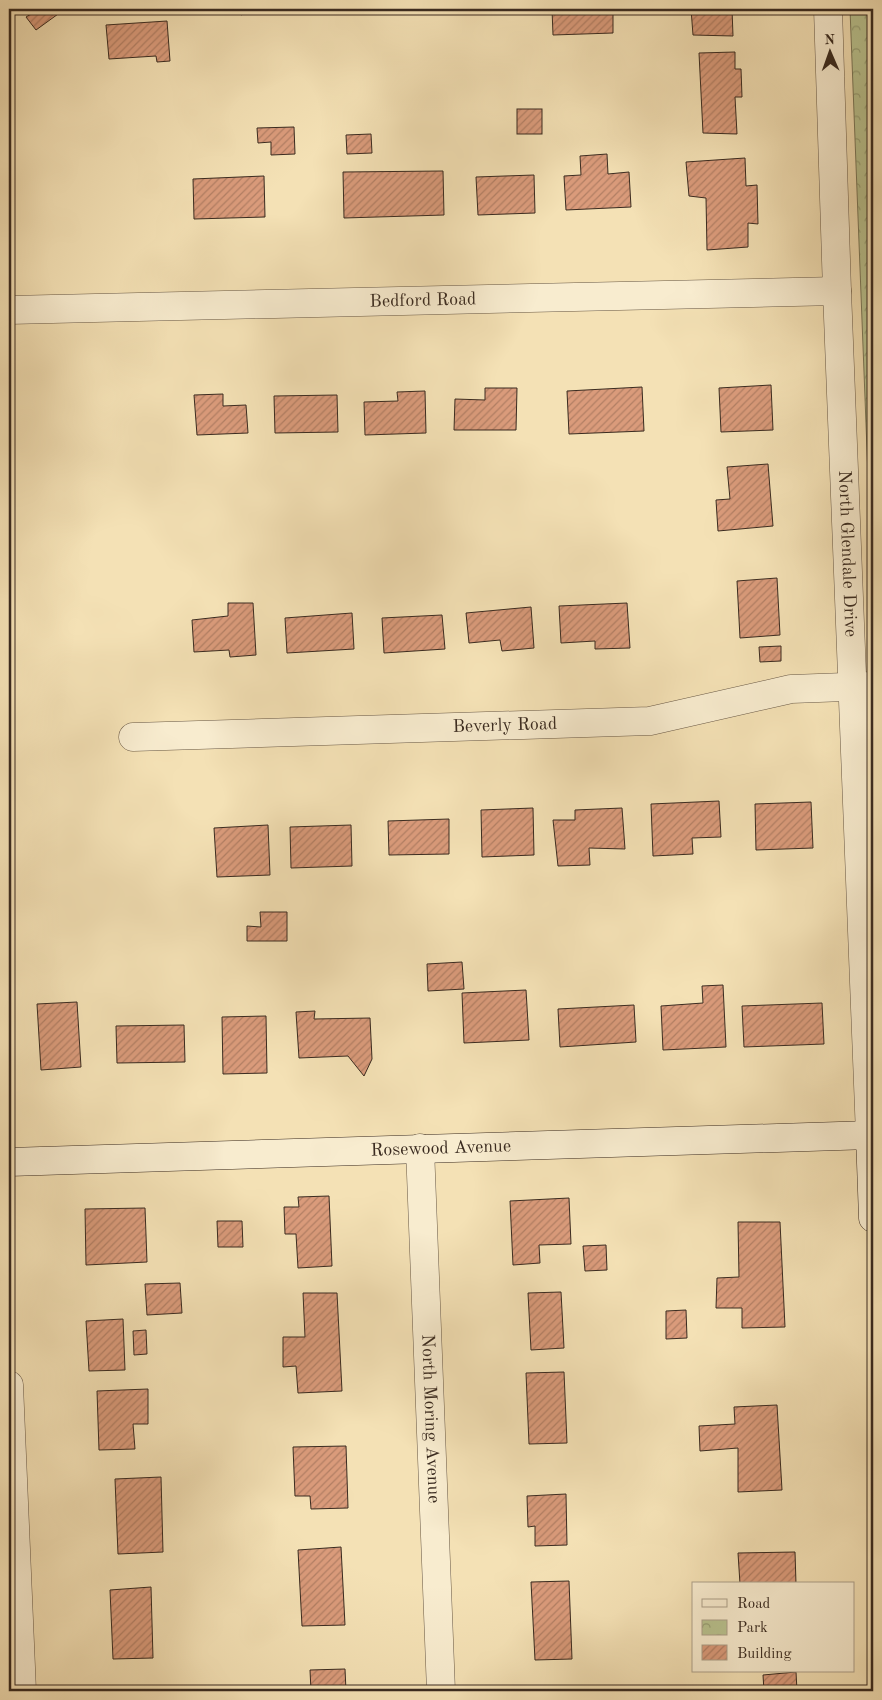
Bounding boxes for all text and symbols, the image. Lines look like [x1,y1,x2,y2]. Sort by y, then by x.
north arrow [804,28,854,78]
text: N [824,33,835,47]
street label: Bedford Road [369,290,477,311]
street label: North Glendale Drive [835,470,860,637]
street label: Beverly Road [452,715,557,736]
street label: Rosewood Avenue [370,1137,511,1160]
street label: North Moring Avenue [418,1334,443,1504]
legend [692,1582,854,1672]
text: Road [737,1597,771,1612]
text: Park [737,1621,768,1636]
text: Building [737,1647,792,1662]

